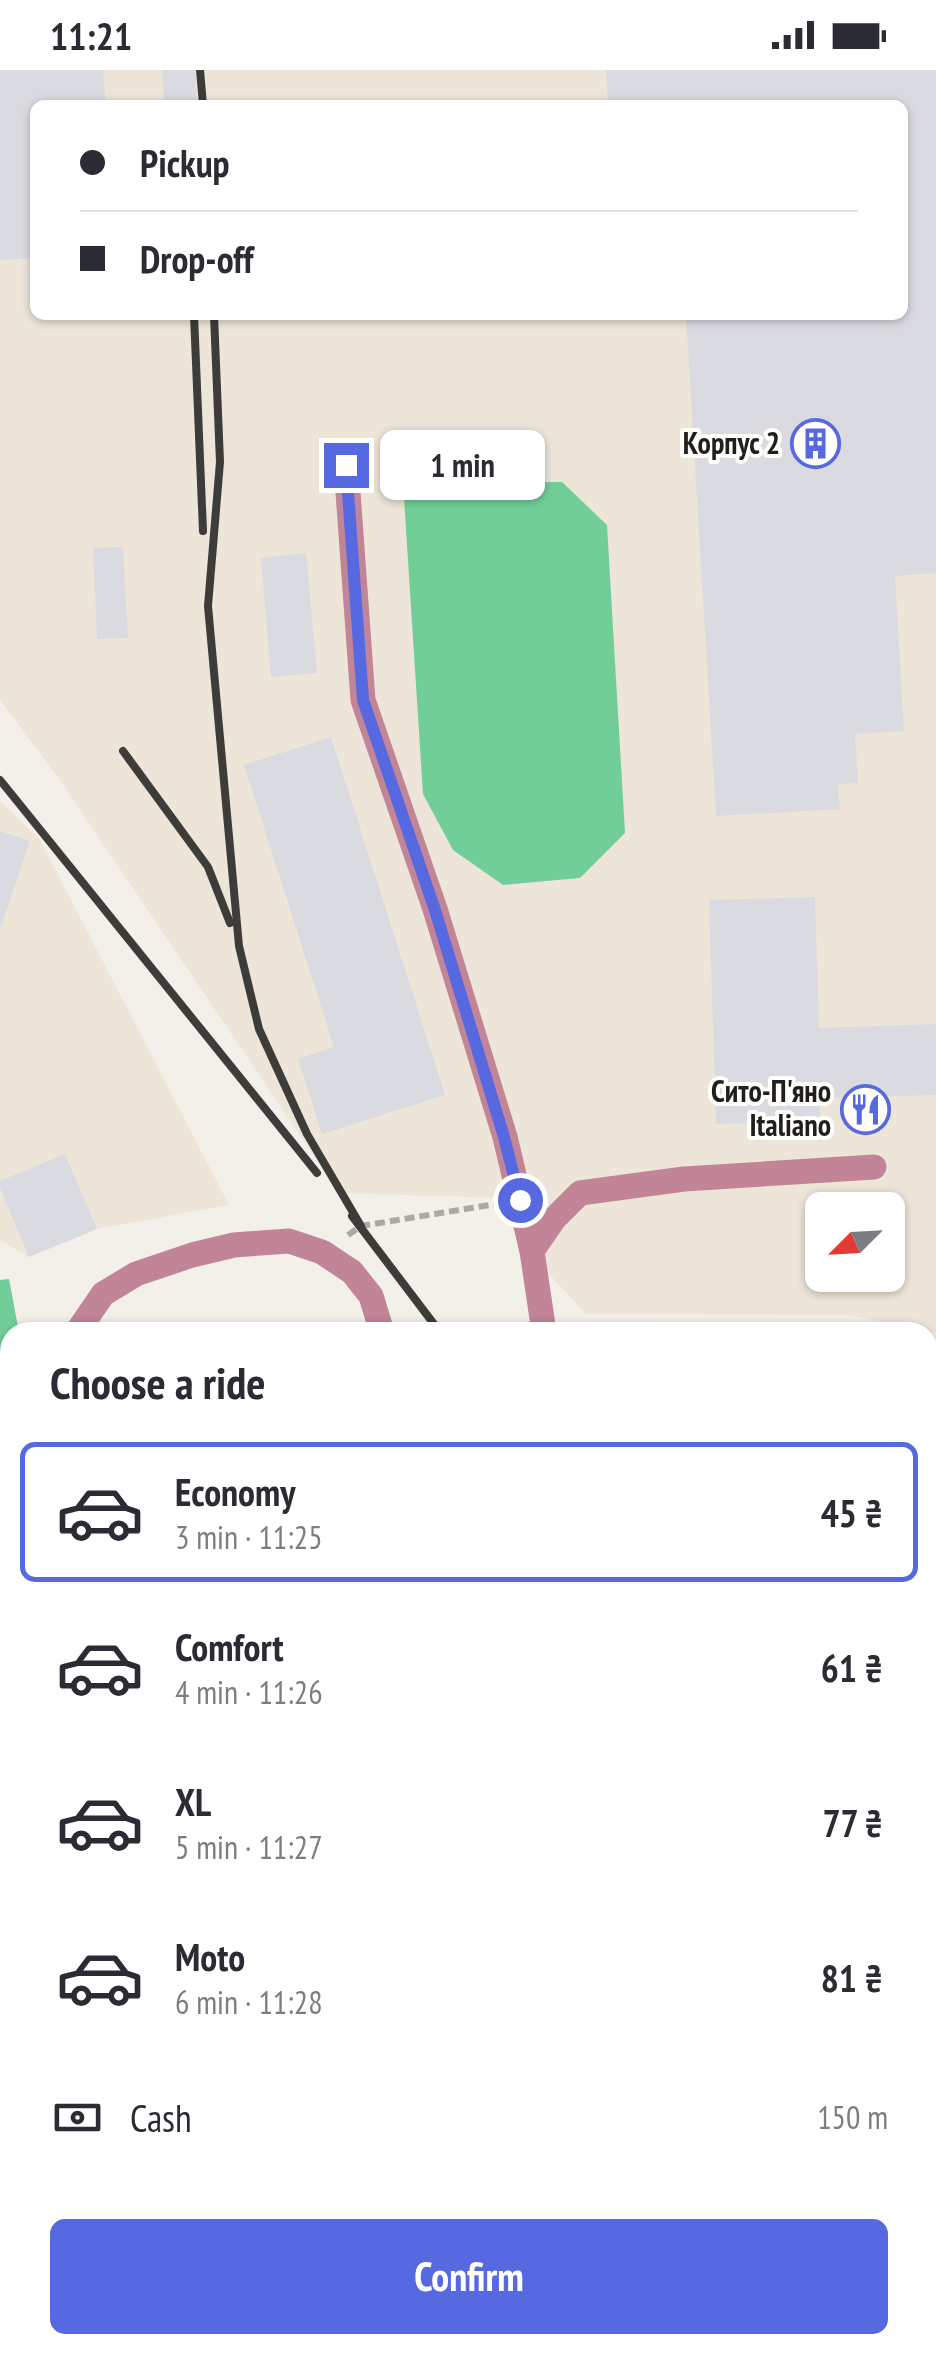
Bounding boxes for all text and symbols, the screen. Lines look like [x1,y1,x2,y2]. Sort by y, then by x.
text: 11:21 [50,11,132,60]
text: Pickup [140,138,230,187]
text: Drop-off [140,234,254,283]
building icon: Корпус 2 [789,418,841,470]
place label: Корпус 2 [683,423,780,462]
callout: 1 min [381,430,546,500]
route end [324,443,369,488]
text: 1 min [430,444,495,486]
place label: Сито-П'яно Italiano [711,1071,831,1144]
restaurant icon: Сито-П'яно Italiano [840,1083,892,1135]
route start [498,1178,543,1223]
north arrow [805,1192,905,1292]
map controls [805,1192,905,1292]
text: Choose a ride [50,1353,265,1411]
icon: car [55,1467,145,1557]
text: Economy [175,1467,295,1516]
text: 45 ₴ [821,1488,883,1537]
text: 3 min · 11:25 [175,1516,323,1558]
icon: car [55,1622,145,1712]
text: Comfort [175,1622,284,1671]
text: 61 ₴ [821,1643,883,1692]
text: 4 min · 11:26 [175,1671,323,1713]
icon: car [55,1777,145,1867]
text: XL [175,1777,211,1826]
text: 77 ₴ [822,1798,883,1847]
text: 5 min · 11:27 [175,1826,323,1868]
icon: car [55,1932,145,2022]
text: Moto [175,1932,245,1981]
text: 81 ₴ [821,1953,883,2002]
text: 6 min · 11:28 [175,1981,323,2023]
icon: cash [50,2090,105,2145]
text: Cash [130,2093,192,2142]
text: 150 m [817,2096,888,2138]
button: Confirm [50,2219,888,2334]

